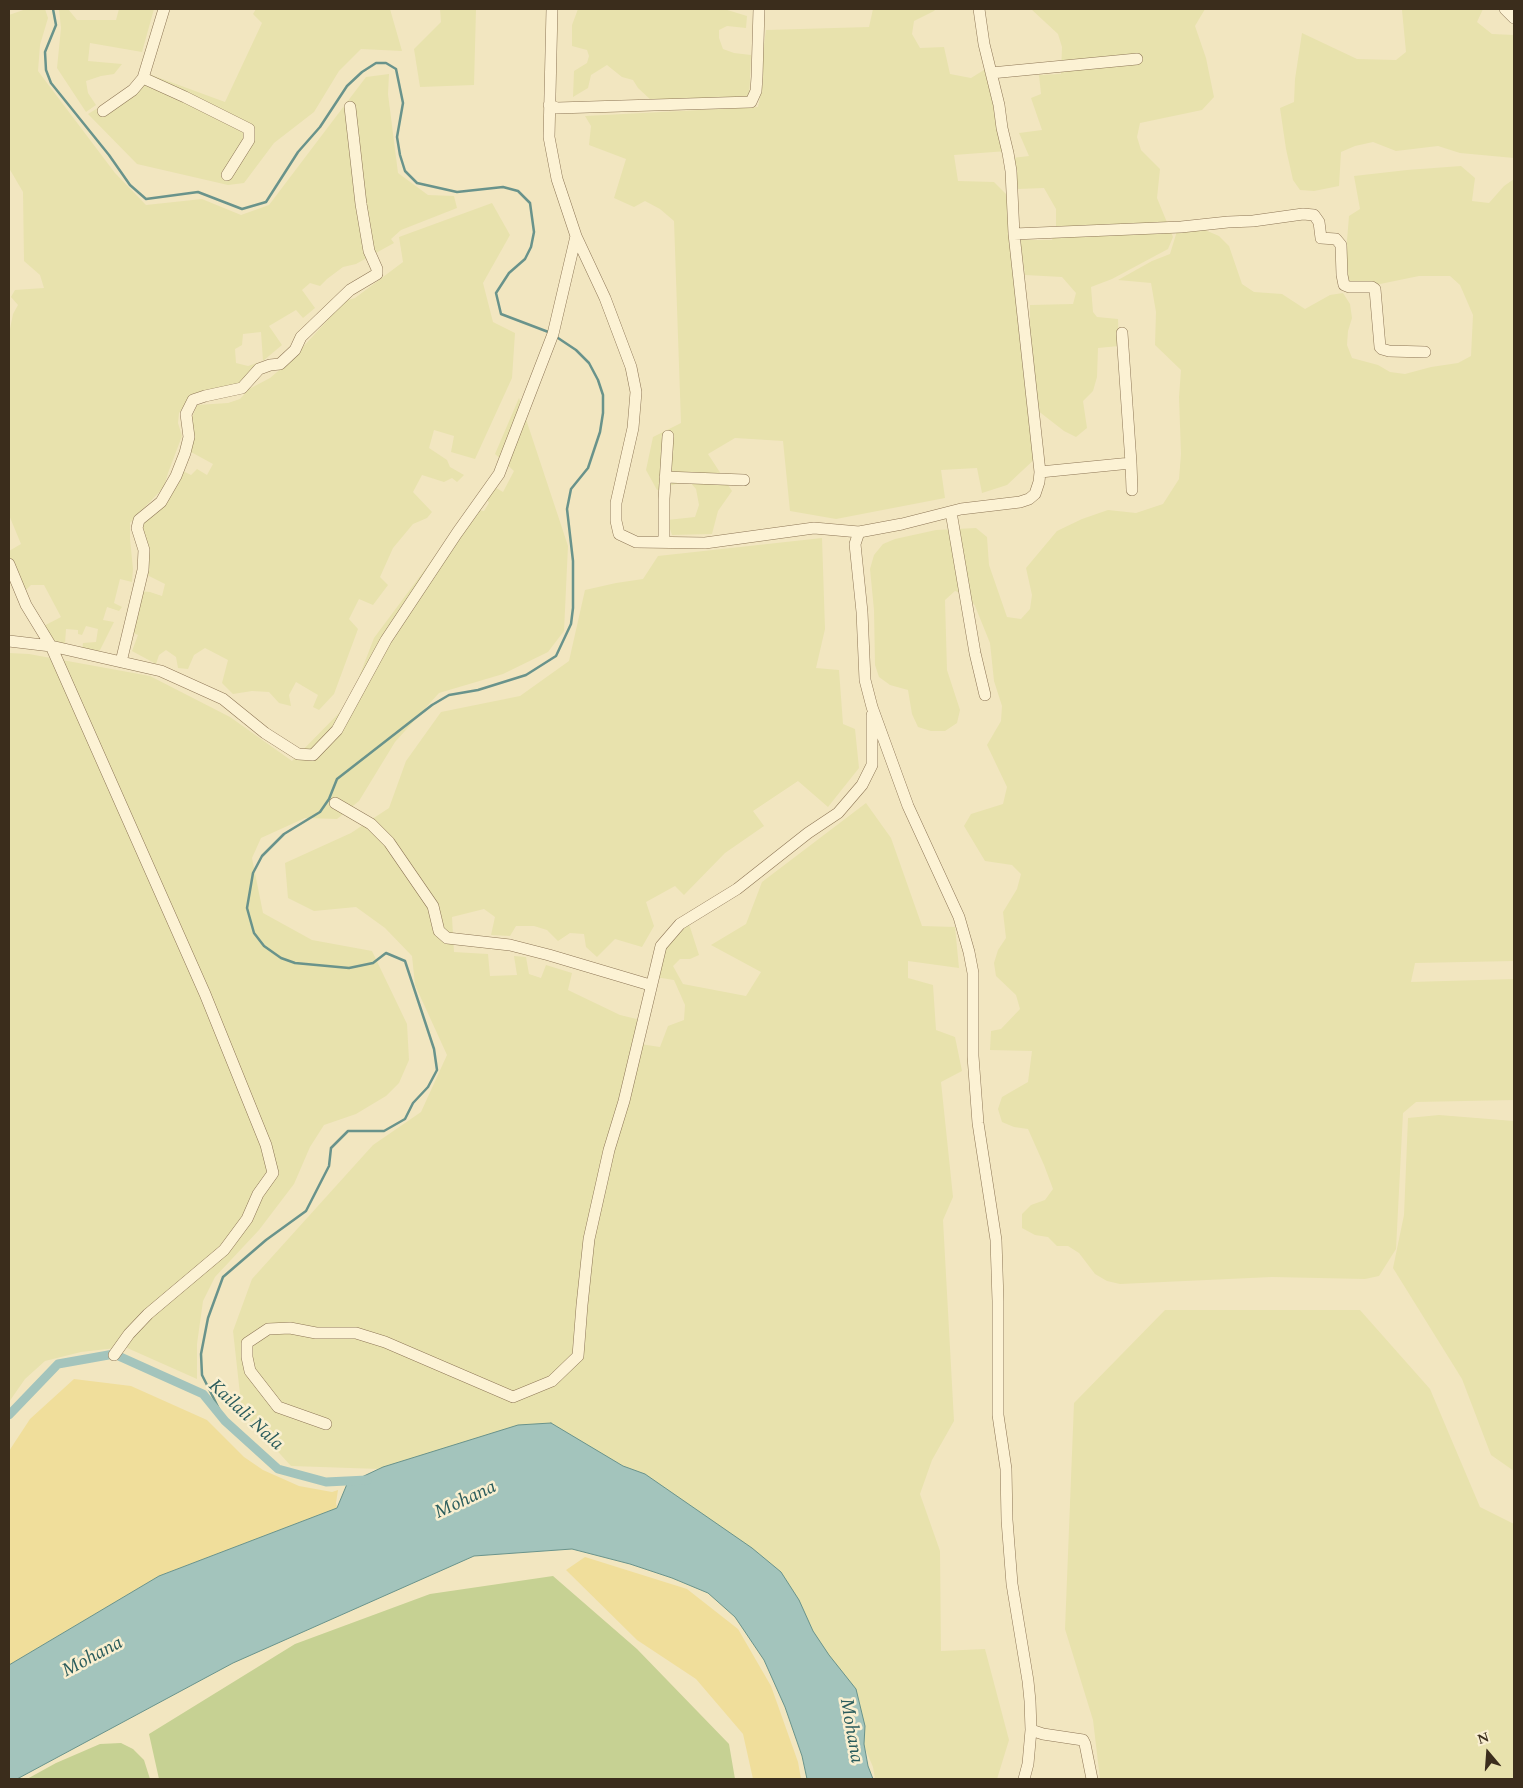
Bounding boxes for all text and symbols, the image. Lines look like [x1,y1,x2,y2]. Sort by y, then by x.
water label: Kailali Nala [203,1375,287,1457]
water label: Mohana [431,1477,501,1525]
water label: Mohana [59,1633,127,1683]
water label: Mohana [833,1697,867,1765]
text: N [1475,1727,1492,1750]
north arrow [1463,1728,1513,1778]

